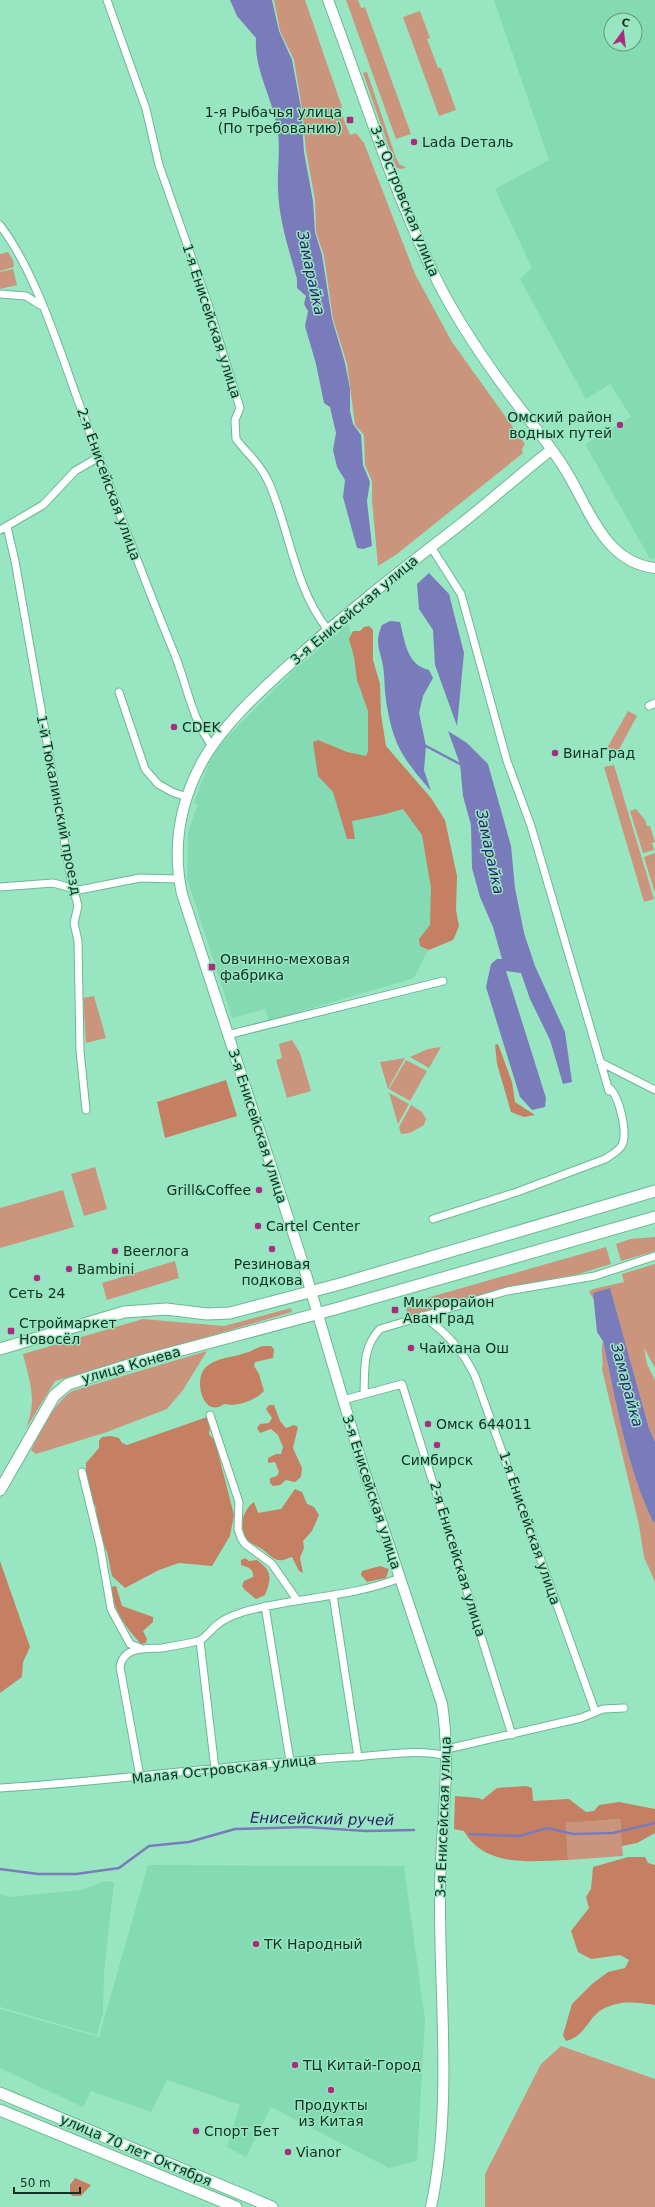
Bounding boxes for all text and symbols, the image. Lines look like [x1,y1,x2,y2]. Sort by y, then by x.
north arrow [603,12,643,52]
text: С [620,15,631,30]
place label: 1-я Рыбачья улица (По требованию) [205,104,342,136]
marker: 1-я Рыбачья улица (По требованию) [345,115,355,125]
street label: 3-я Островская улица [367,123,443,279]
place label: Lada Dеталь [422,134,514,150]
marker: Lada Dеталь [409,137,419,147]
water label: Замарайка [293,229,329,317]
street label: 1-я Енисейская улица [179,242,245,400]
street label: 2-я Енисейская улица [74,405,144,563]
place label: Омский район водных путей [507,409,612,441]
marker: Омский район водных путей [615,420,625,430]
street label: 3-я Енисейская улица [287,552,421,668]
street label: 1-й Тюкалинский проезд [34,714,84,896]
place label: CDEK [182,719,221,735]
marker: CDEK [169,722,179,732]
place label: ВинаГрад [563,745,635,761]
marker: ВинаГрад [550,748,560,758]
water label: Замарайка [472,808,508,896]
place label: Овчинно-меховая фабрика [220,951,350,983]
marker: Овчинно-меховая фабрика [207,962,217,972]
street label: 3-я Енисейская улица [225,1047,291,1205]
place label: Grill&Coffee [167,1182,251,1198]
marker: Grill&Coffee [254,1185,264,1195]
place label: Cartel Center [266,1218,360,1234]
marker: Cartel Center [253,1221,263,1231]
place label: Beerлога [123,1243,189,1259]
marker: Резиновая подкова [267,1244,277,1254]
marker: Beerлога [110,1246,120,1256]
place label: Резиновая подкова [234,1256,310,1288]
place label: Bambini [77,1261,134,1277]
marker: Bambini [64,1264,74,1274]
marker: Сеть 24 [32,1273,42,1283]
place label: Сеть 24 [8,1285,66,1301]
place label: Микрорайон АванГрад [403,1294,494,1326]
marker: Микрорайон АванГрад [390,1305,400,1315]
place label: Строймаркет Новосёл [19,1315,117,1347]
marker: Строймаркет Новосёл [6,1326,16,1336]
place label: Чайхана Ош [419,1340,509,1356]
water label: Замарайка [607,1341,647,1429]
street label: улица Конева [80,1343,182,1387]
marker: Чайхана Ош [406,1343,416,1353]
street label: 3-я Енисейская улица [339,1413,405,1571]
place label: Омск 644011 [436,1416,532,1432]
marker: Омск 644011 [423,1419,433,1429]
marker: Симбирск [432,1440,442,1450]
street label: 1-я Енисейская улица [496,1449,564,1607]
place label: Симбирск [401,1452,473,1468]
street label: 2-я Енисейская улица [427,1479,489,1639]
street label: 3-я Енисейская улица [432,1736,454,1898]
street label: Малая Островская улица [131,1751,317,1787]
water label: Енисейский ручей [250,1809,394,1829]
place label: ТК Народный [263,1936,363,1952]
marker: ТК Народный [251,1939,261,1949]
place label: ТЦ Китай-Город [302,2057,421,2073]
marker: ТЦ Китай-Город [290,2060,300,2070]
marker: Продукты из Китая [326,2085,336,2095]
place label: Продукты из Китая [294,2097,368,2129]
street label: улица 70 лет Октября [58,2111,214,2189]
place label: Спорт Бет [204,2123,279,2139]
marker: Спорт Бет [191,2126,201,2136]
place label: Vianor [296,2144,341,2160]
marker: Vianor [283,2147,293,2157]
scale bar [14,2169,80,2195]
text: 50 m [20,2176,51,2190]

